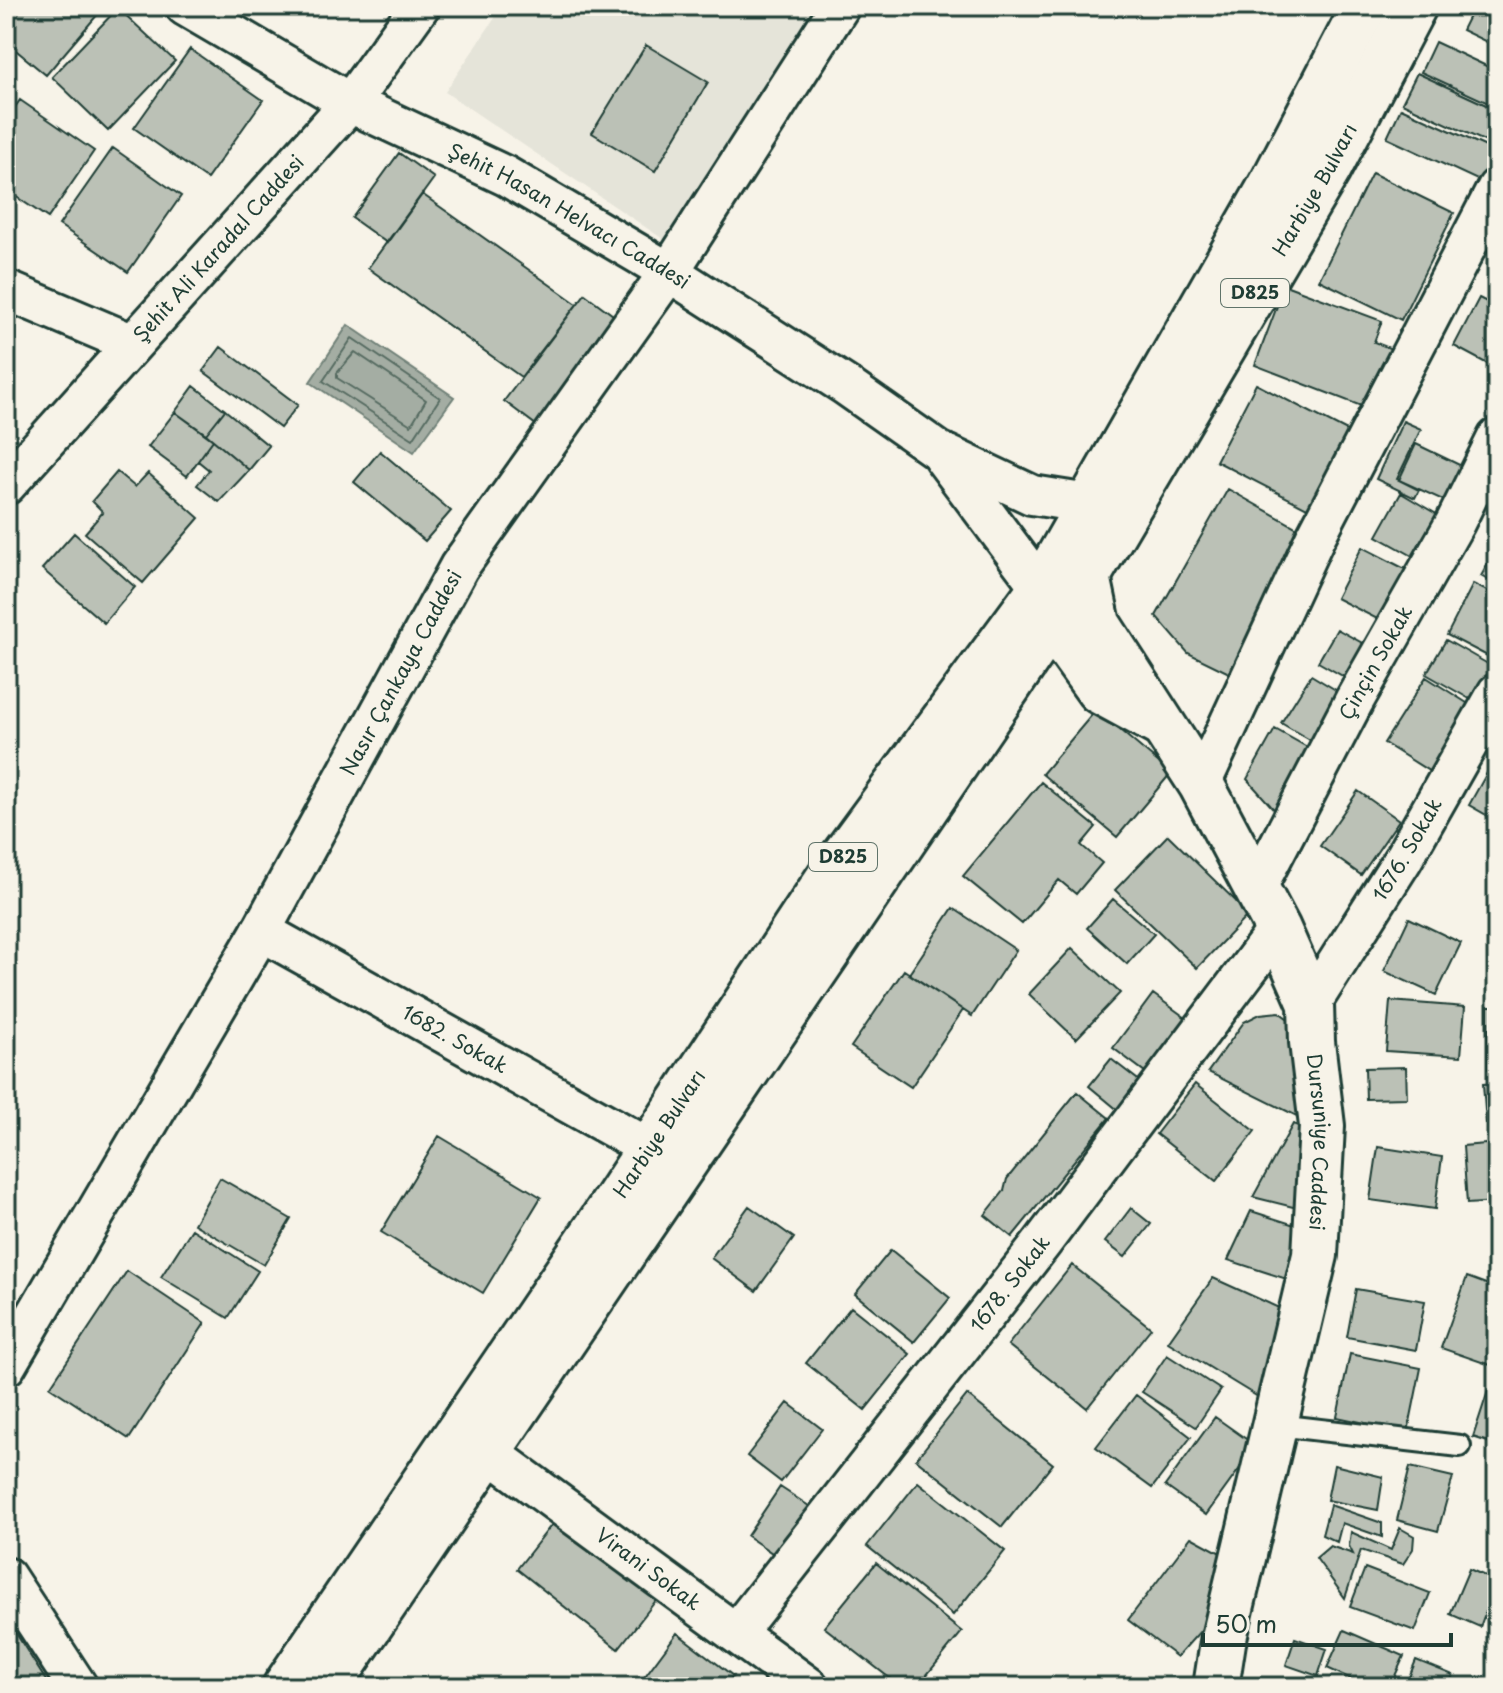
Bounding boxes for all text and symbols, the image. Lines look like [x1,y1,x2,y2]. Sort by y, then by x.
street label: Harbiye Bulvarı [1264,118,1364,262]
street label: Şehit Hasan Helvacı Caddesi [443,135,696,296]
street label: Şehit Ali Karadal Caddesi [126,148,311,348]
road number: D825 [1221,279,1289,307]
street label: Nasır Çankaya Caddesi [332,564,469,781]
street label: Çinçin Sokak [1331,600,1419,725]
street label: 1676. Sokak [1364,792,1449,907]
road number: D825 [809,843,877,871]
street label: 1682. Sokak [397,997,514,1080]
street label: Dursuniye Caddesi [1300,1052,1338,1231]
street label: Harbiye Bulvarı [605,1063,712,1204]
street label: 1678. Sokak [962,1228,1057,1338]
street label: Virani Sokak [590,1520,708,1617]
scale bar [1203,1597,1451,1647]
text: 50 m [1215,1605,1277,1641]

